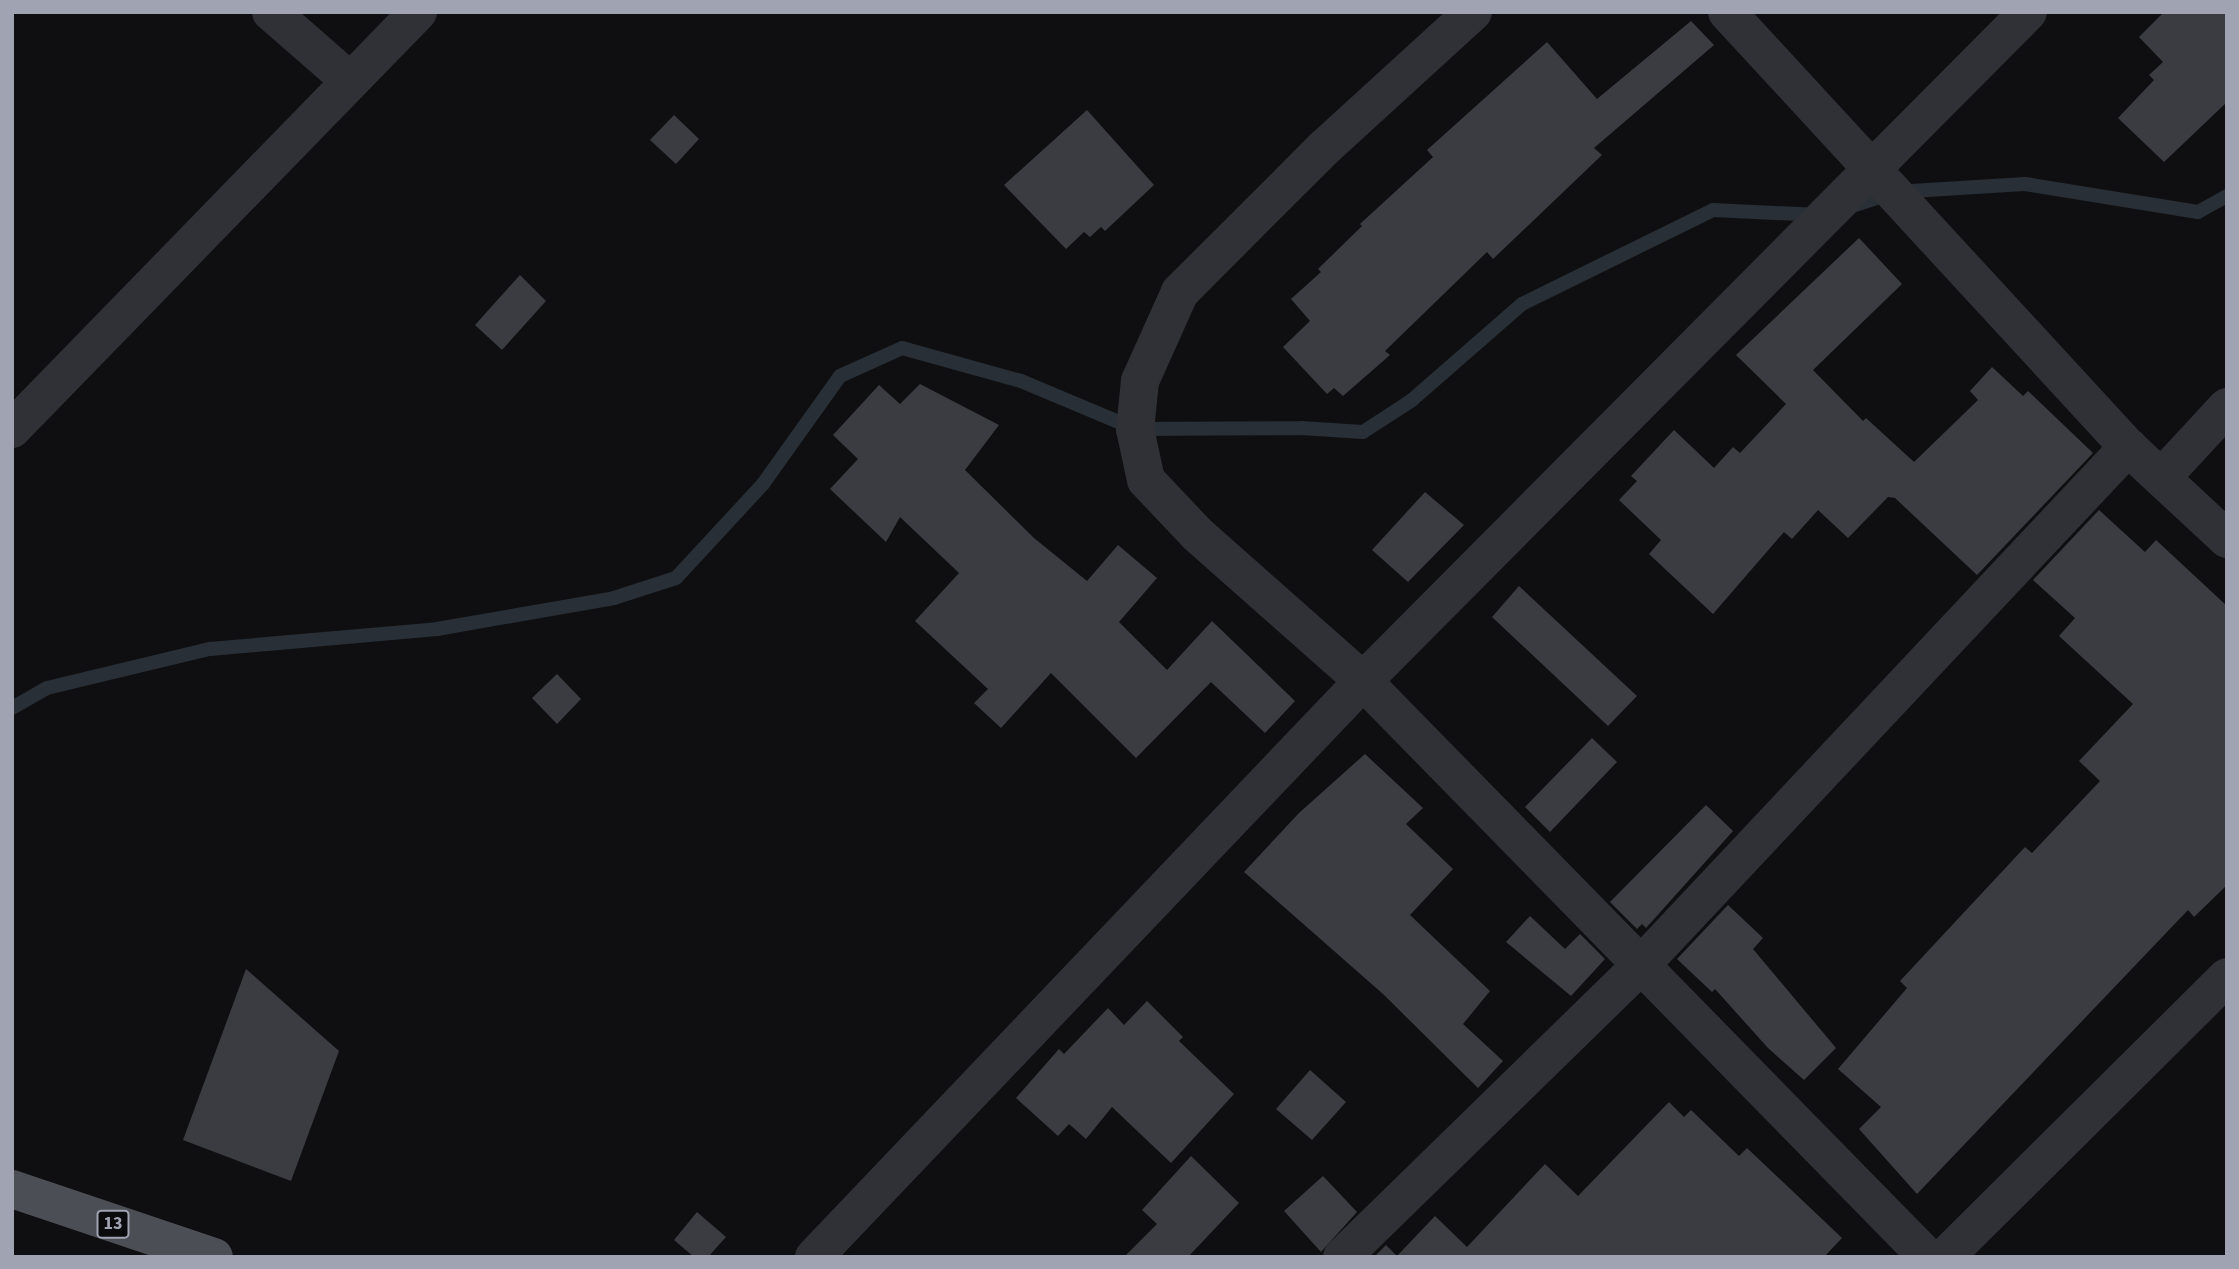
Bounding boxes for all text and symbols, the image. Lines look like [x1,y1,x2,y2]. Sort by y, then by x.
road number: 13 [96,1210,130,1238]

